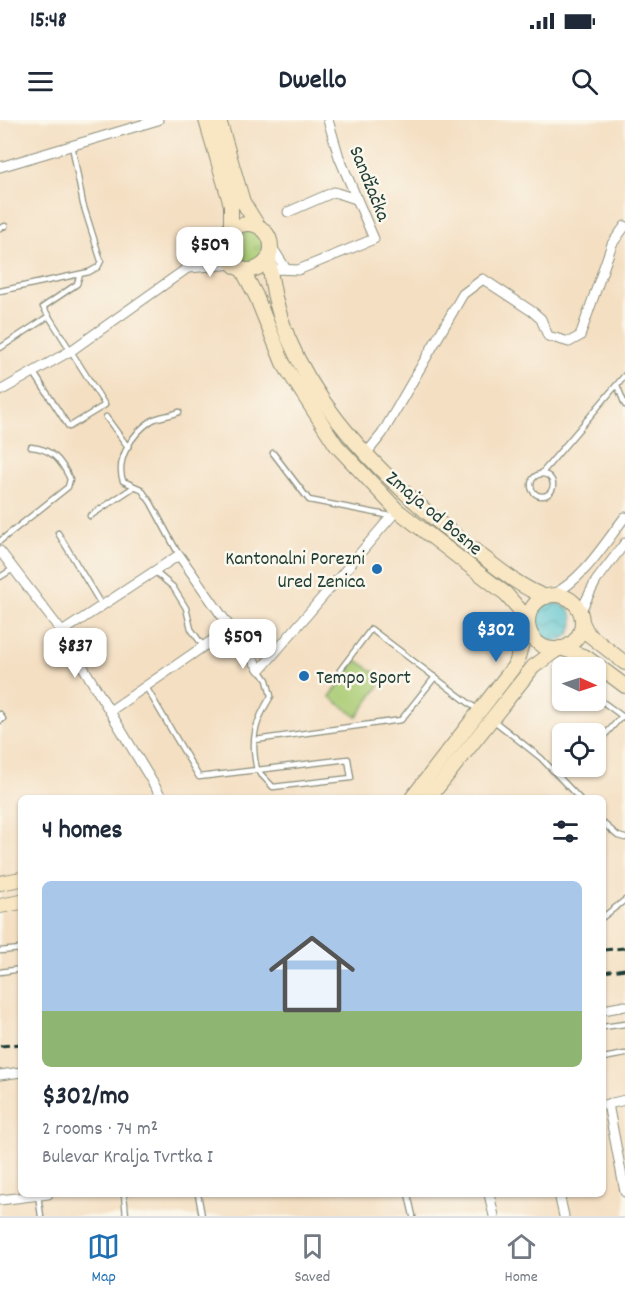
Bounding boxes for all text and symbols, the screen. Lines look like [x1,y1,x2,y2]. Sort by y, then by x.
text: 15:48 [30,6,67,37]
text: Dwello [278,62,347,101]
icon: menu [24,65,57,98]
icon: search [568,65,601,98]
street label: Sandžačka [340,142,396,226]
pin: $509 [174,227,246,278]
text: $509 [190,232,230,260]
street label: Zmaja od Bosne [379,465,488,563]
place label: Kantonalni Porezni Ured Zenica [225,546,366,597]
marker: Kantonalni Porezni Ured Zenica [370,562,384,576]
pin: $302 [460,612,532,663]
text: $302 [477,617,515,645]
pin: $509 [207,619,279,670]
text: $509 [223,624,263,652]
pin: $837 [39,628,111,679]
text: $837 [58,633,92,661]
north arrow [552,657,606,711]
map controls [552,657,606,777]
place label: Tempo Sport [316,665,411,693]
marker: Tempo Sport [297,669,311,683]
button: locate [552,723,606,777]
text: 4 homes [42,813,122,850]
icon: filters [549,815,582,848]
icon: home [258,920,366,1028]
text: $302/mo [42,1079,129,1116]
text: 2 rooms · 74 m² [42,1116,158,1144]
text: Bulevar Kralja Tvrtka I [42,1144,213,1172]
tab: Map [87,1230,120,1289]
tab: Saved [294,1230,330,1289]
tab: Home [504,1230,538,1289]

